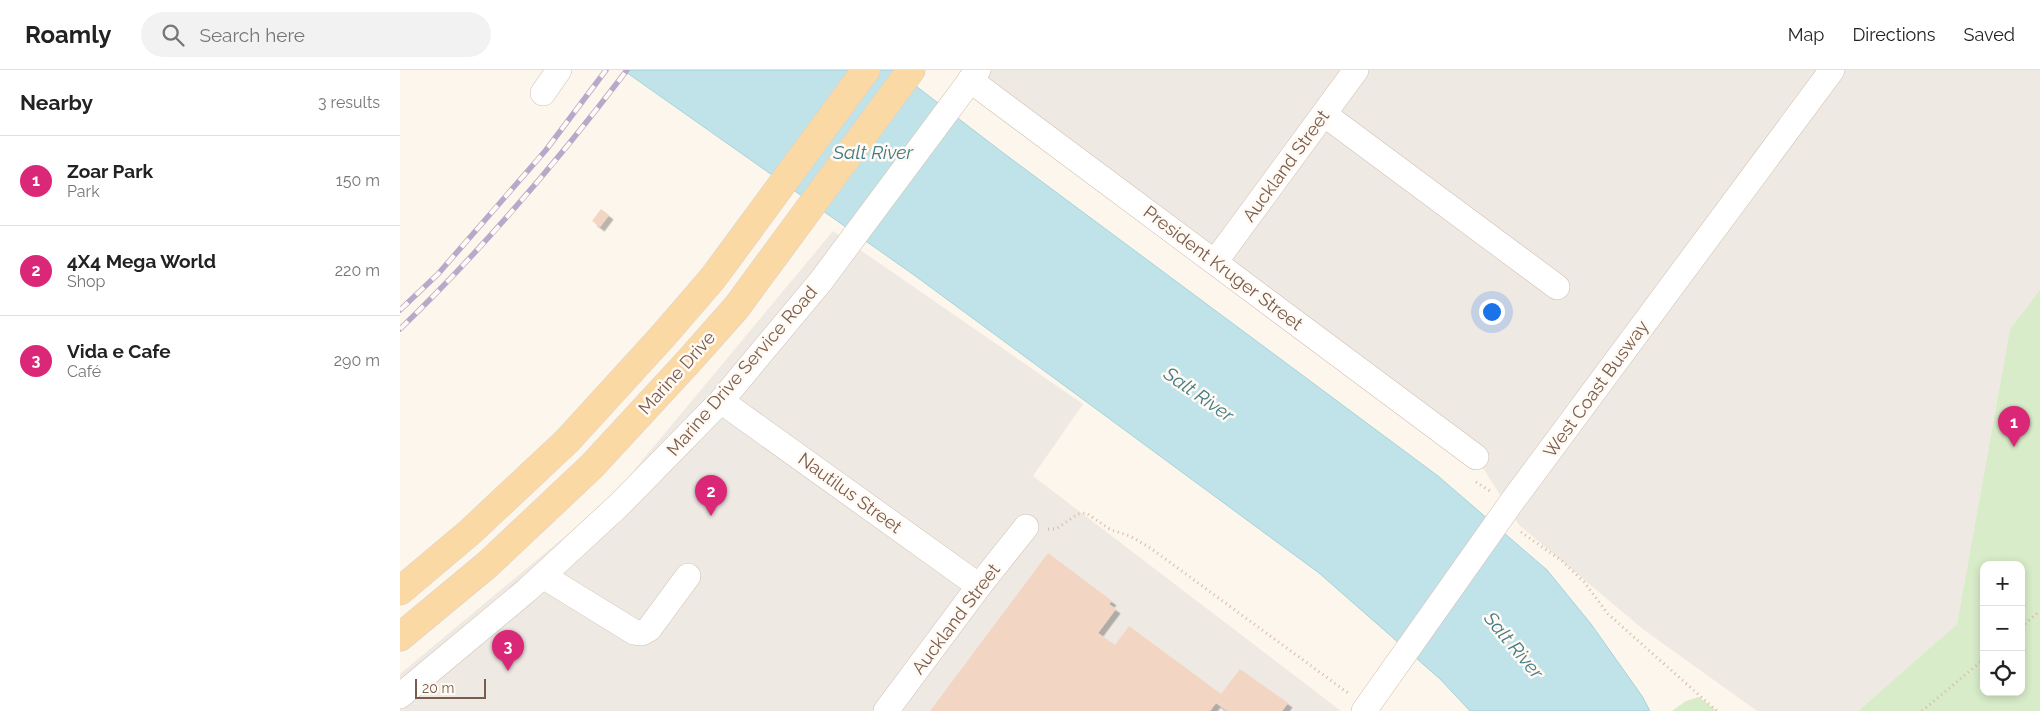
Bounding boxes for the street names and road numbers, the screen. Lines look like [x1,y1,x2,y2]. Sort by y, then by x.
street label: Auckland Street [1238,106,1333,226]
street label: President Kruger Street [1140,201,1307,334]
street label: Marine Drive Service Road [662,282,822,460]
street label: West Coast Busway [1539,316,1653,461]
street label: Marine Drive [634,327,720,419]
street label: Nautilus Street [794,448,906,537]
street label: Auckland Street [907,559,1004,678]

